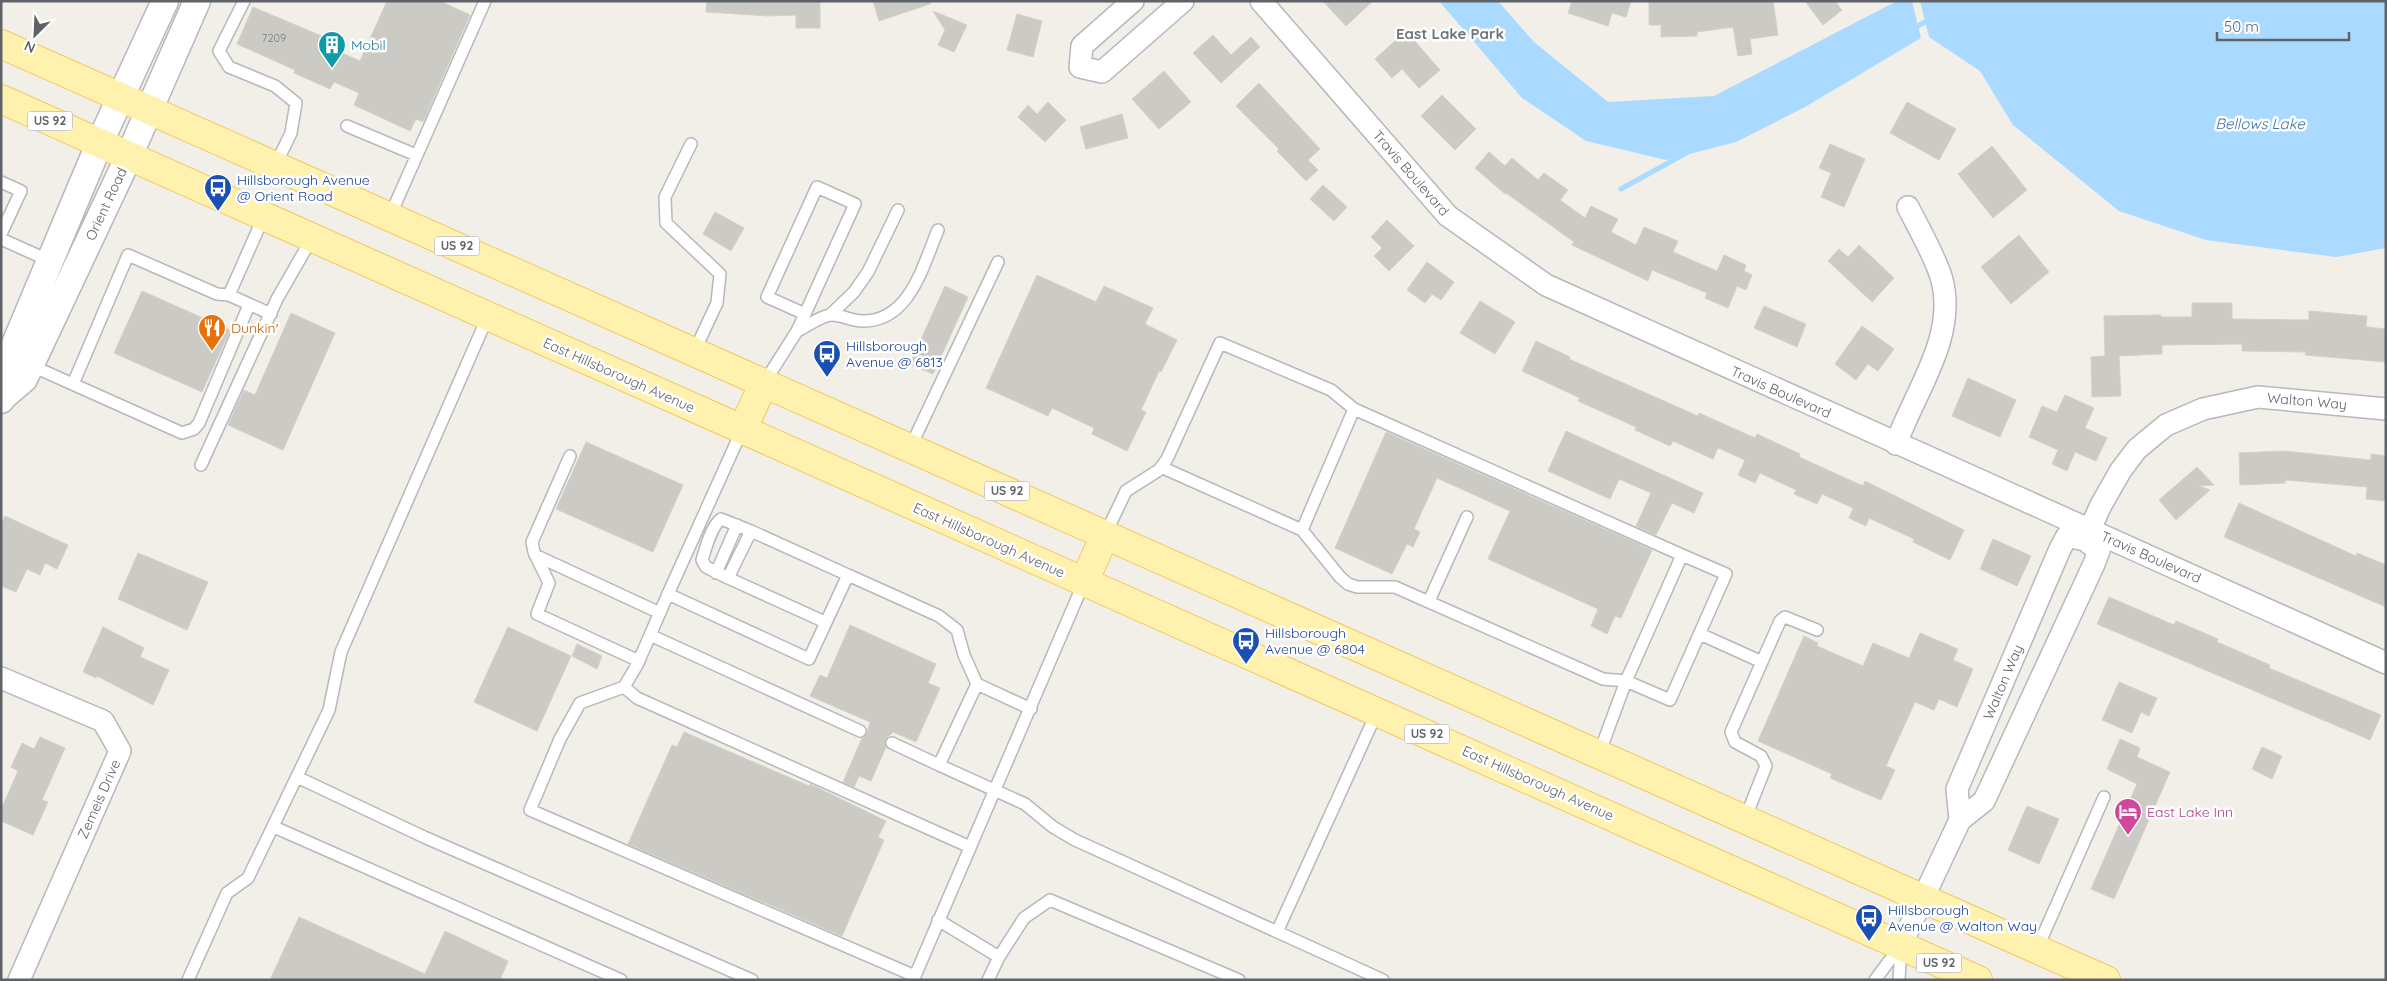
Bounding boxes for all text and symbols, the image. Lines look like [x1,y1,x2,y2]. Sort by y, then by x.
north arrow [10,10,60,60]
scale bar [2217,10,2350,42]
text: 50 m [2224,17,2259,36]
district label: East Lake Park [1396,24,1504,43]
building icon: Mobil [317,30,347,69]
house number: 7209 [262,31,286,45]
place label: Mobil [351,36,386,54]
text: N [21,37,38,57]
road number: US 92 [28,112,72,130]
water label: Bellows Lake [2215,114,2305,133]
street label: Travis Boulevard [1369,126,1453,220]
street label: Orient Road [81,165,131,243]
place label: Hillsborough Avenue @ Orient Road [237,171,370,205]
bus stop icon: Hillsborough Avenue @ Orient Road [203,173,233,212]
road number: US 92 [434,237,480,256]
restaurant icon: Dunkin' [197,313,227,352]
place label: Dunkin' [231,319,279,337]
street label: East Hillsborough Avenue [540,333,698,417]
place label: Hillsborough Avenue @ 6813 [846,337,943,371]
bus stop icon: Hillsborough Avenue @ 6813 [812,339,842,378]
street label: Travis Boulevard [1728,362,1834,422]
street label: Walton Way [2266,389,2348,413]
road number: US 92 [984,482,1030,501]
street label: East Hillsborough Avenue [910,498,1068,582]
street label: Travis Boulevard [2098,527,2204,587]
place label: Hillsborough Avenue @ 6804 [1265,624,1365,658]
bus stop icon: Hillsborough Avenue @ 6804 [1231,626,1261,665]
street label: Walton Way [1979,642,2027,722]
road number: US 92 [1404,724,1450,744]
street label: East Hillsborough Avenue [1459,741,1617,825]
street label: Zemeis Drive [74,757,124,841]
hotel icon: East Lake Inn [2113,797,2143,836]
place label: East Lake Inn [2147,803,2233,821]
place label: Hillsborough Avenue @ Walton Way [1888,901,2037,935]
bus stop icon: Hillsborough Avenue @ Walton Way [1854,903,1884,942]
road number: US 92 [1916,954,1962,972]

